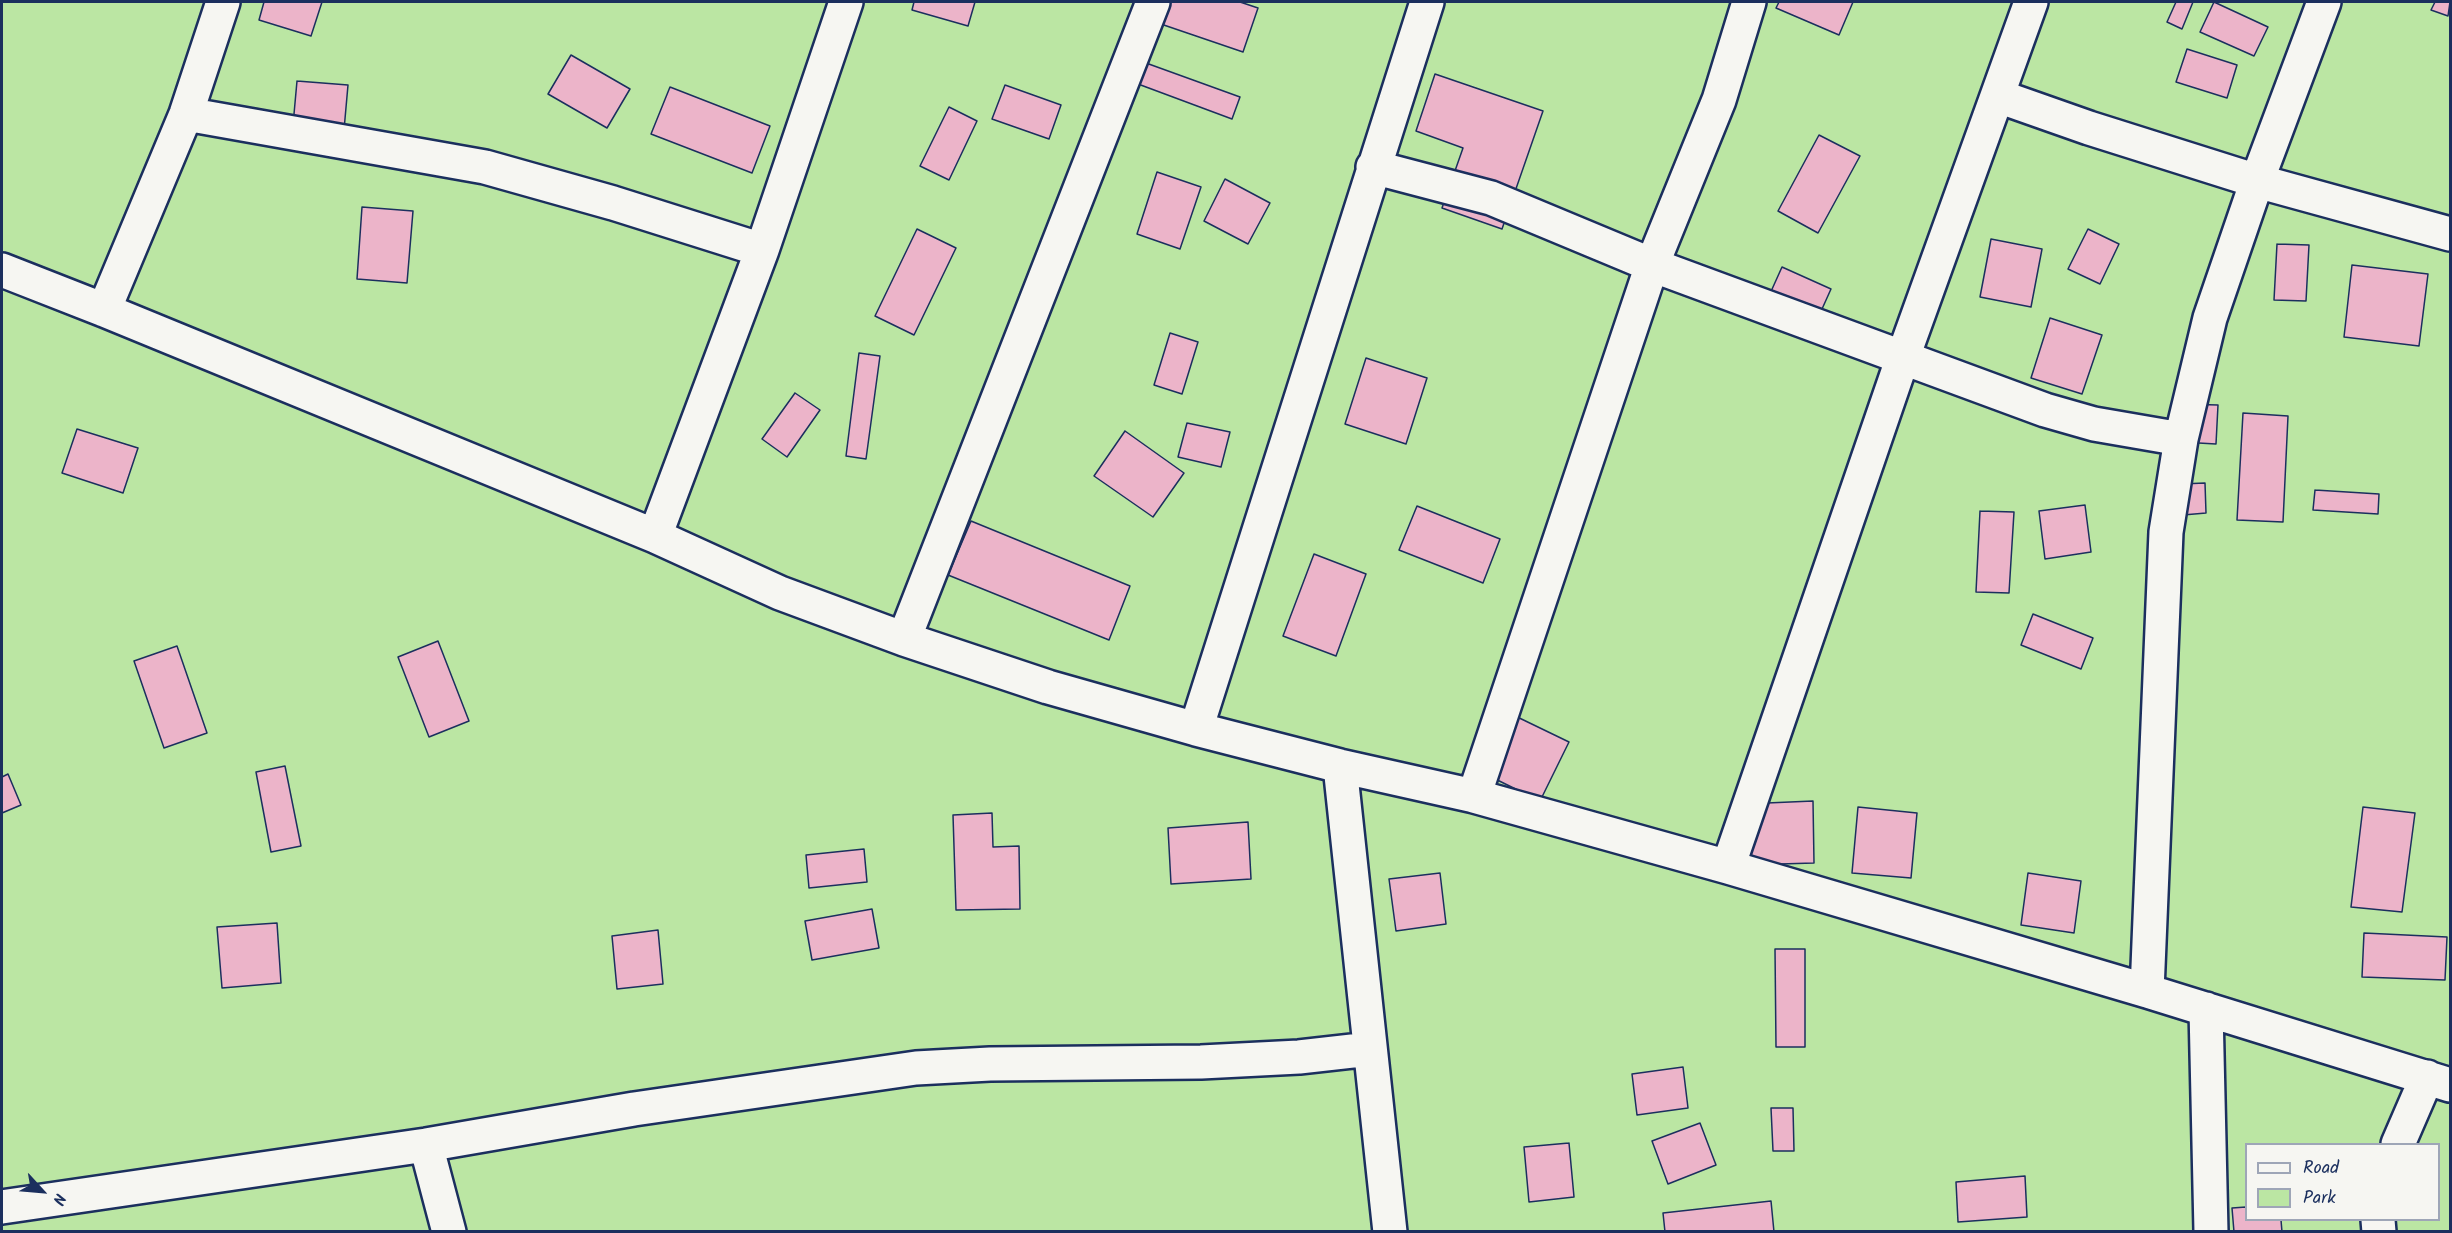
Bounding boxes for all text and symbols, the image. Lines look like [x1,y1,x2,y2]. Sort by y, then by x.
legend [2245,1143,2440,1221]
text: Road [2303,1154,2339,1183]
north arrow [12,1161,72,1221]
text: Park [2303,1184,2336,1213]
text: N [45,1189,72,1209]

